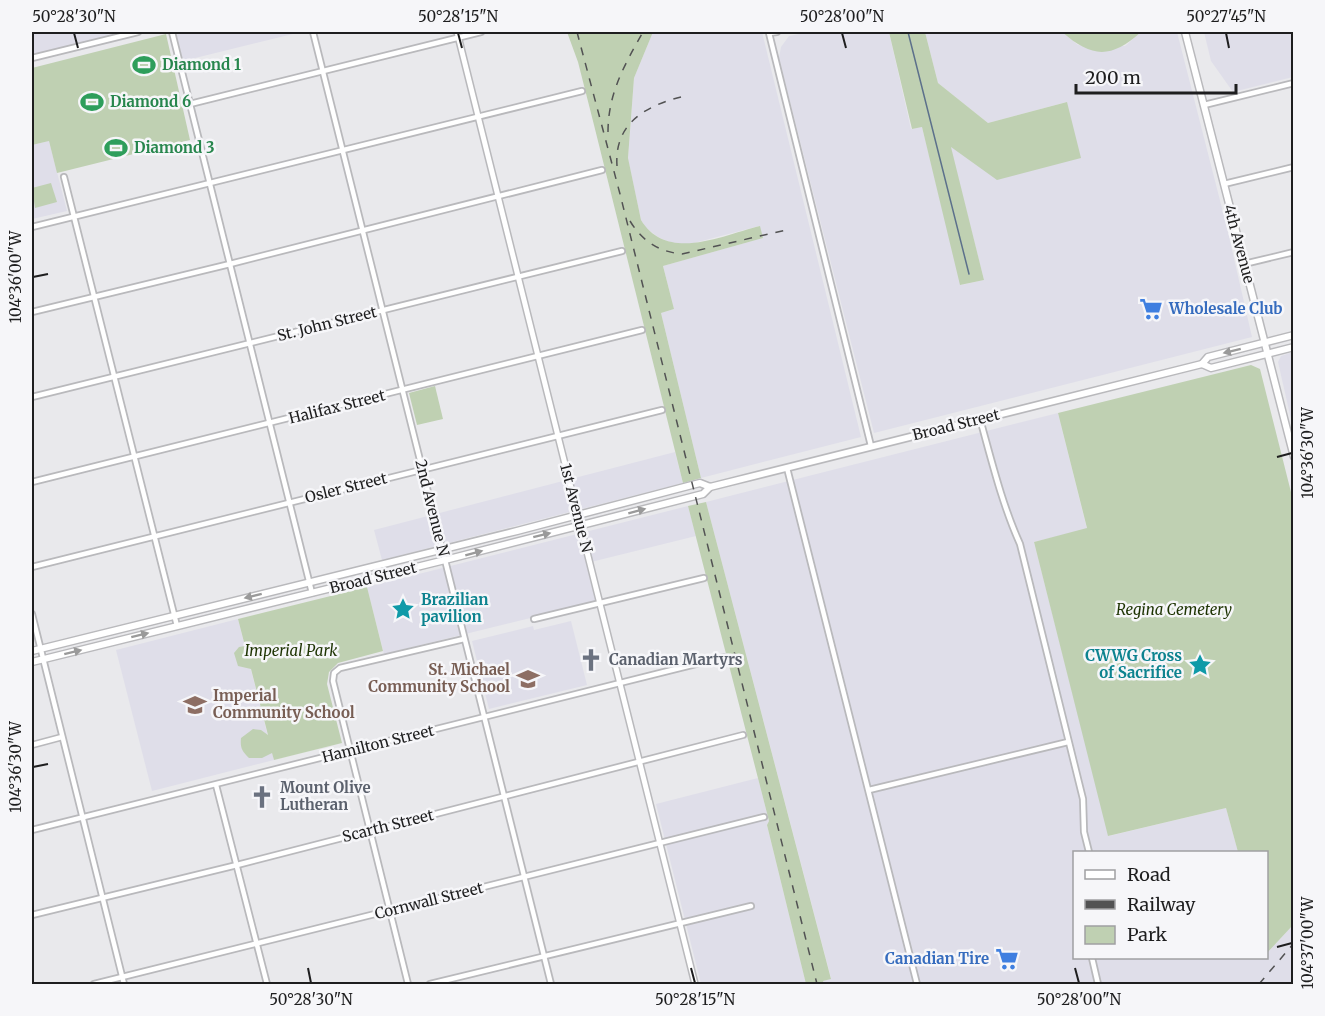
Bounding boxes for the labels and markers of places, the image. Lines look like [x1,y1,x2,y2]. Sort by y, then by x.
sports icon: Diamond 1 [131,52,157,78]
place label: Diamond 1 [162,55,241,74]
sports icon: Diamond 6 [79,89,105,115]
place label: Diamond 6 [110,92,191,111]
sports icon: Diamond 3 [103,135,129,161]
place label: Diamond 3 [134,138,215,157]
supermarket icon: Wholesale Club [1138,296,1164,322]
place label: Wholesale Club [1168,299,1283,318]
place label: Brazilian pavilion [421,590,488,626]
place icon: Brazilian pavilion [390,596,416,622]
place label: CWWG Cross of Sacrifice [1085,646,1182,682]
church icon: Canadian Martyrs [578,647,604,673]
place label: Canadian Martyrs [609,650,743,669]
place icon: CWWG Cross of Sacrifice [1187,652,1213,678]
place label: St. Michael Community School [368,660,510,696]
school or university icon: St. Michael Community School [515,666,541,692]
place label: Imperial Community School [213,686,355,722]
school or university icon: Imperial Community School [182,692,208,718]
place label: Mount Olive Lutheran [280,778,371,814]
church icon: Mount Olive Lutheran [249,784,275,810]
supermarket icon: Canadian Tire [994,946,1020,972]
place label: Canadian Tire [885,949,989,968]

